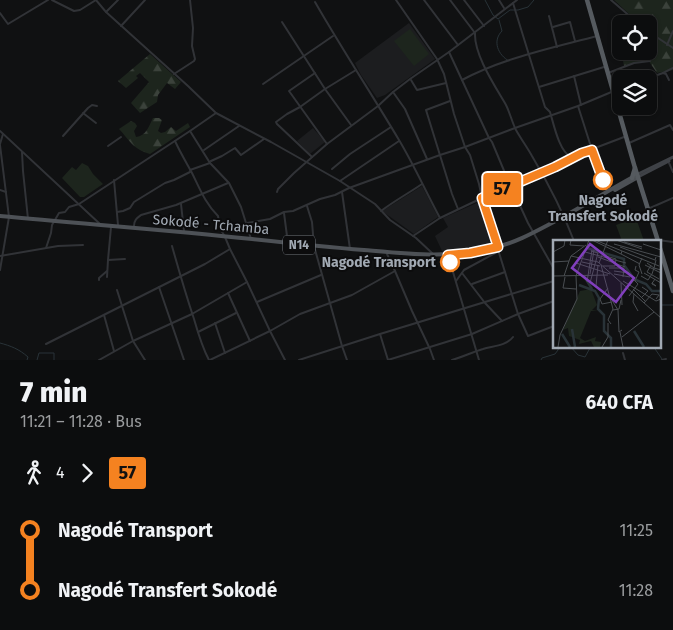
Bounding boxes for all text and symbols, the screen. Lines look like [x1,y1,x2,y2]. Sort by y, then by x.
map controls [612,15,657,115]
button: locate [612,15,657,60]
button: layers [612,70,657,115]
marker: Nagodé Transfert Sokodé [593,170,613,190]
line badge: 57 [480,173,524,205]
text: 57 [493,178,511,200]
place label: Nagodé Transfert Sokodé [548,192,658,225]
street label: Sokodé - Tchamba [152,211,270,238]
road number: N14 [283,236,315,254]
inset map [553,240,660,348]
marker: Nagodé Transport [440,252,460,272]
place label: Nagodé Transport [322,254,437,271]
text: 7 min [20,376,87,409]
text: 640 CFA [585,391,653,414]
text: 11:21 – 11:28 · Bus [20,412,142,431]
icon: walk [20,459,48,487]
icon: forward [73,459,101,487]
text: 57 [119,462,136,484]
text: 4 [56,463,65,482]
text: Nagodé Transport [58,519,213,542]
text: 11:25 [620,521,653,540]
text: Nagodé Transfert Sokodé [58,579,277,602]
text: 11:28 [619,581,653,600]

